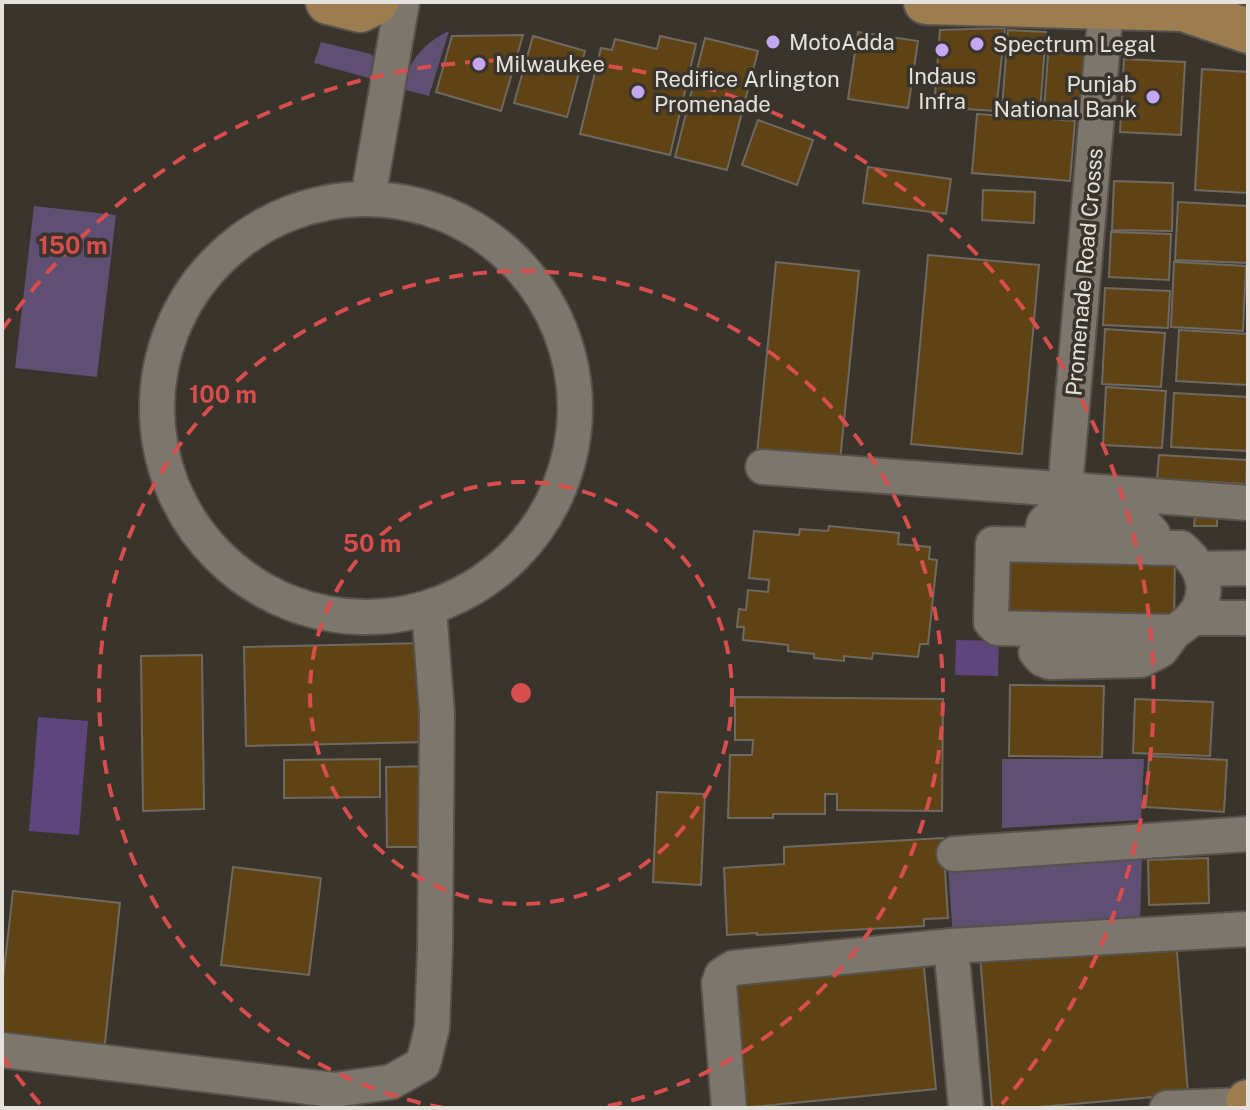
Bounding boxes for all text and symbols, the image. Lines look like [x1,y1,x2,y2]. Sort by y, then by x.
place label: MotoAdda [789,29,895,55]
place label: Spectrum Legal [993,31,1156,57]
marker: MotoAdda [764,33,782,51]
marker: Spectrum Legal [968,35,986,53]
marker: Indaus Infra [933,41,951,59]
place label: Milwaukee [495,51,605,77]
marker: Milwaukee [470,55,488,73]
place label: Indaus Infra [908,63,976,114]
place label: Redifice Arlington Promenade [654,66,840,117]
place label: Punjab National Bank [994,71,1137,122]
marker: Redifice Arlington Promenade [629,83,647,101]
marker: Punjab National Bank [1144,88,1162,106]
street label: Promenade Road Crosss [1060,147,1108,397]
text: 150 m [39,231,107,259]
text: 100 m [189,380,257,408]
text: 50 m [343,529,401,557]
centre of rings [507,679,535,707]

